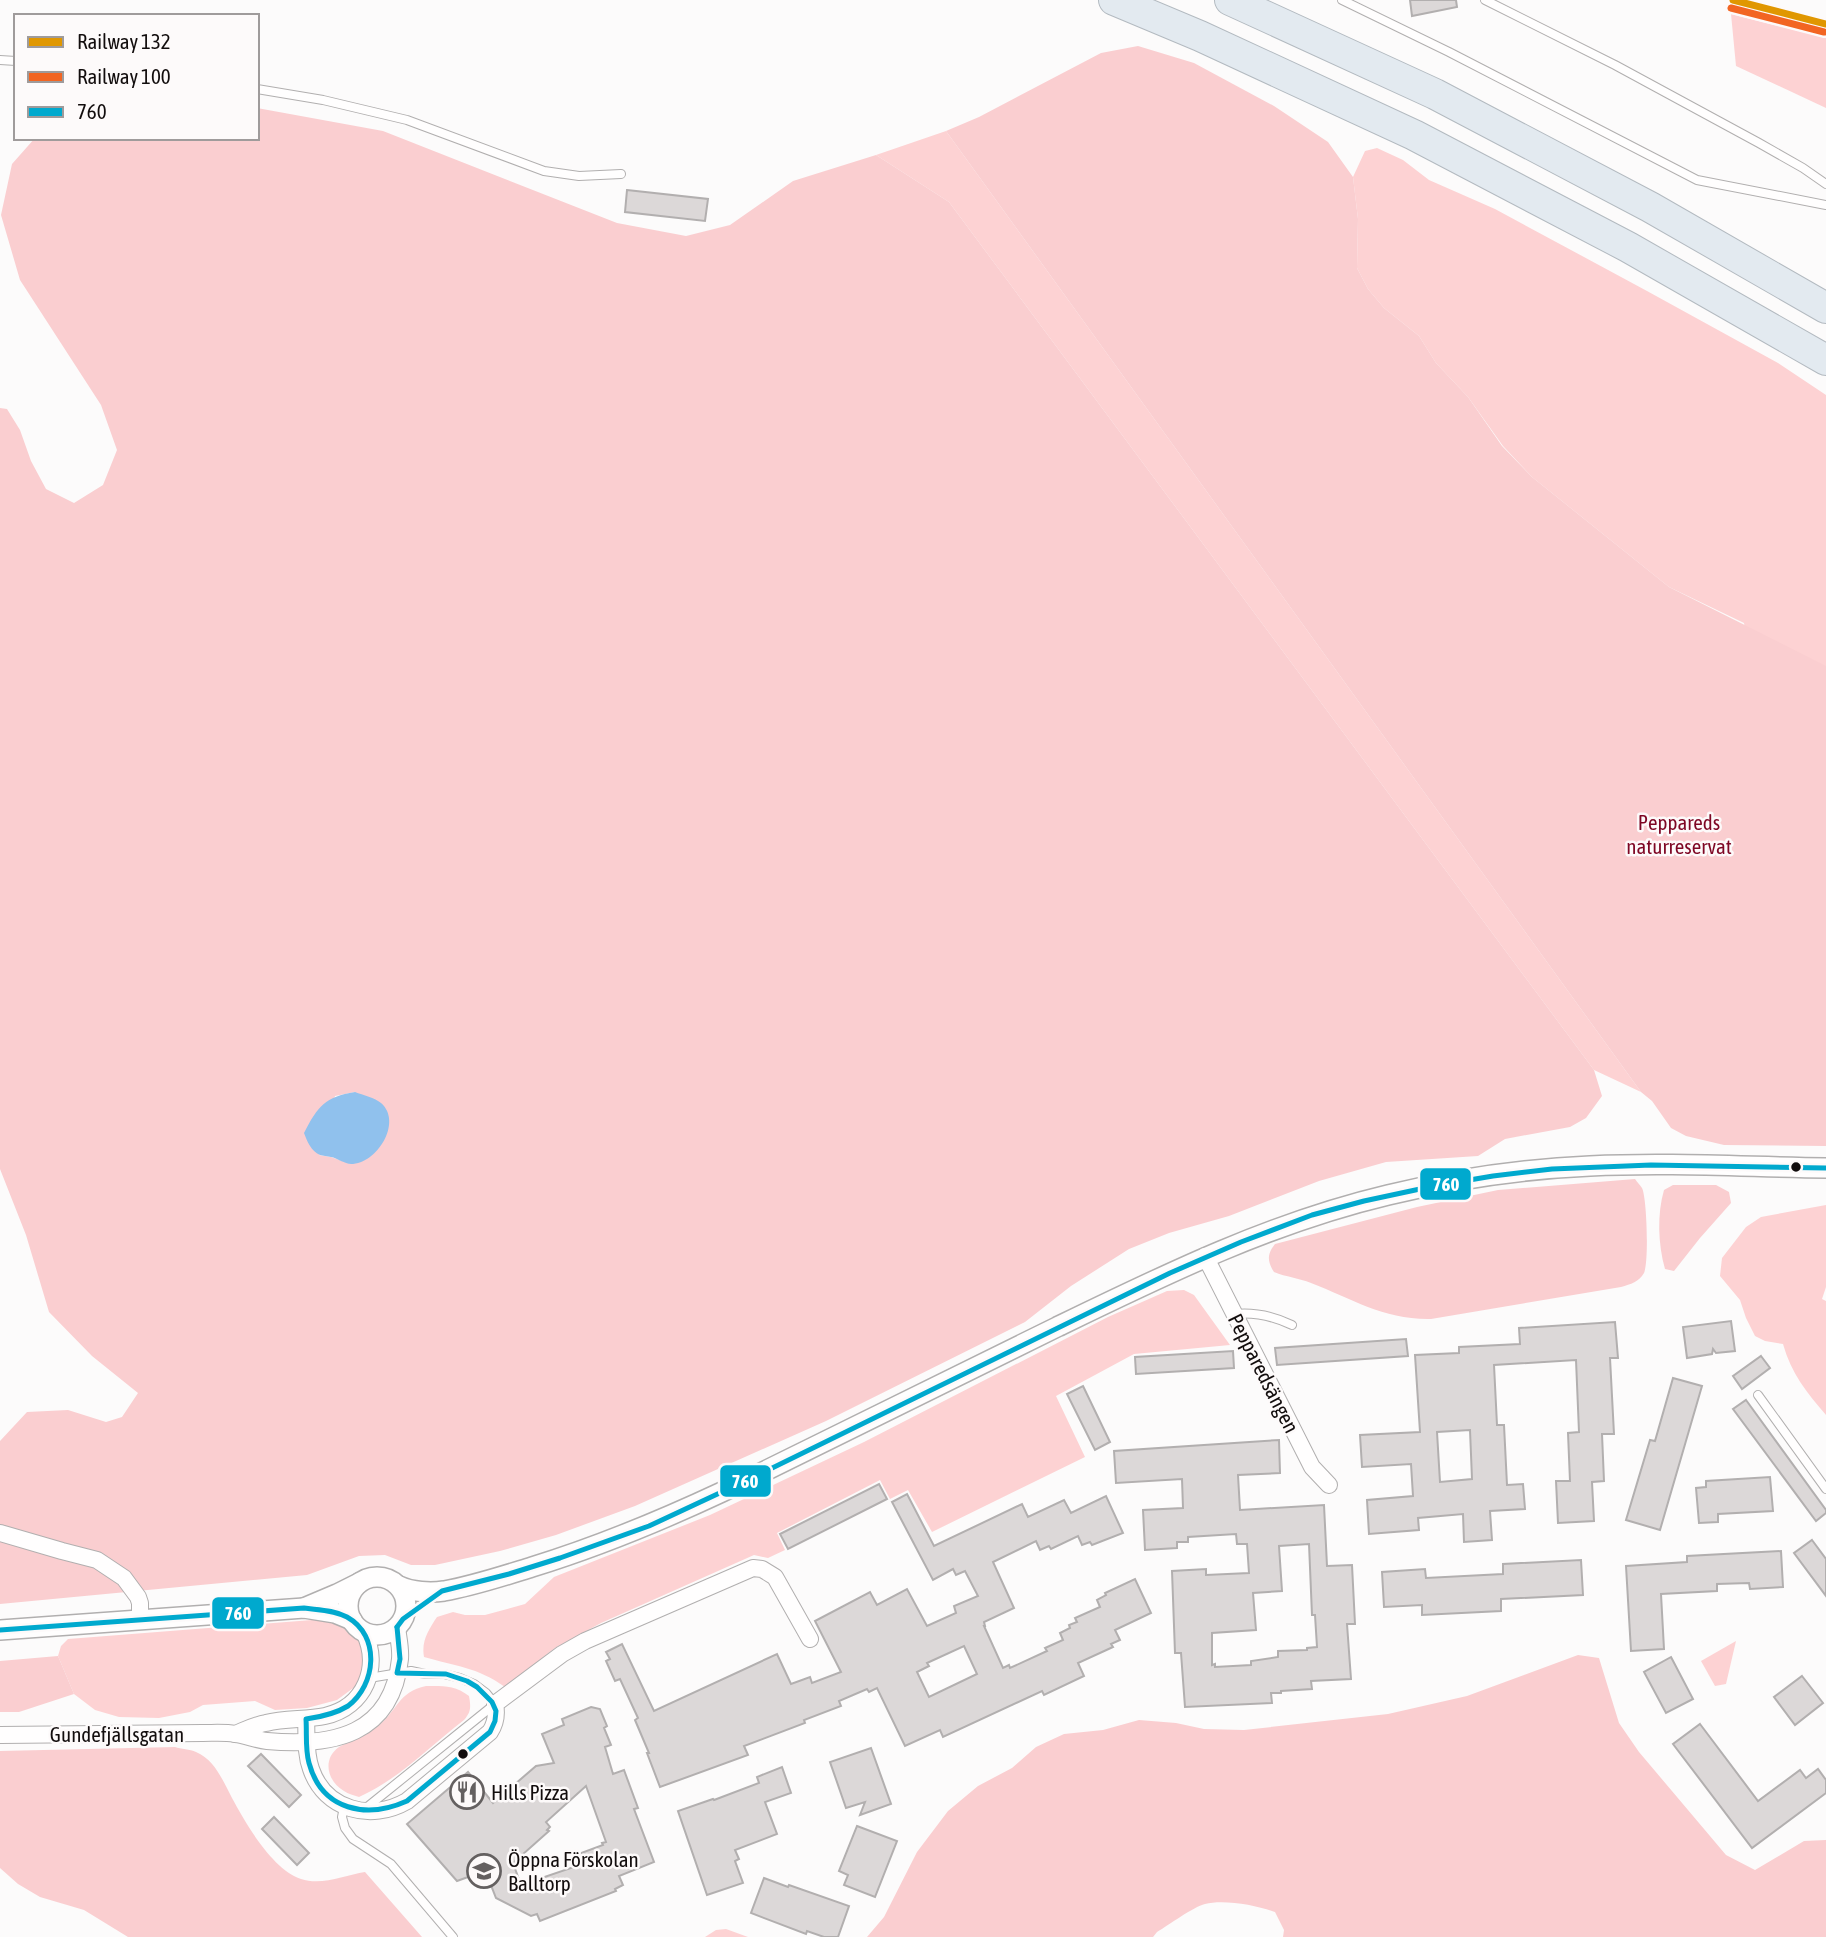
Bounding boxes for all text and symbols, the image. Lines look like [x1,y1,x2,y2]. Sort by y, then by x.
legend [14,14,259,140]
text: Railway 132 [77,29,171,53]
text: Railway 100 [77,64,171,88]
text: 760 [77,99,107,123]
park label: Peppareds naturreservat [1626,810,1732,858]
unlabelled marker [1789,1160,1803,1174]
line badge: 760 [1419,1167,1472,1201]
text: 760 [1433,1173,1459,1195]
street label: Pepparedsängen [1224,1309,1304,1437]
line badge: 760 [719,1464,772,1498]
text: 760 [732,1470,758,1492]
line badge: 760 [211,1596,265,1630]
text: 760 [225,1602,251,1624]
street label: Gundefjällsgatan [50,1722,184,1746]
unlabelled marker [456,1747,470,1761]
restaurant icon: Hills Pizza [448,1773,486,1811]
place label: Hills Pizza [491,1780,569,1804]
place label: Öppna Förskolan Balltorp [508,1847,639,1895]
school or university icon: Öppna Förskolan Balltorp [465,1852,503,1890]

